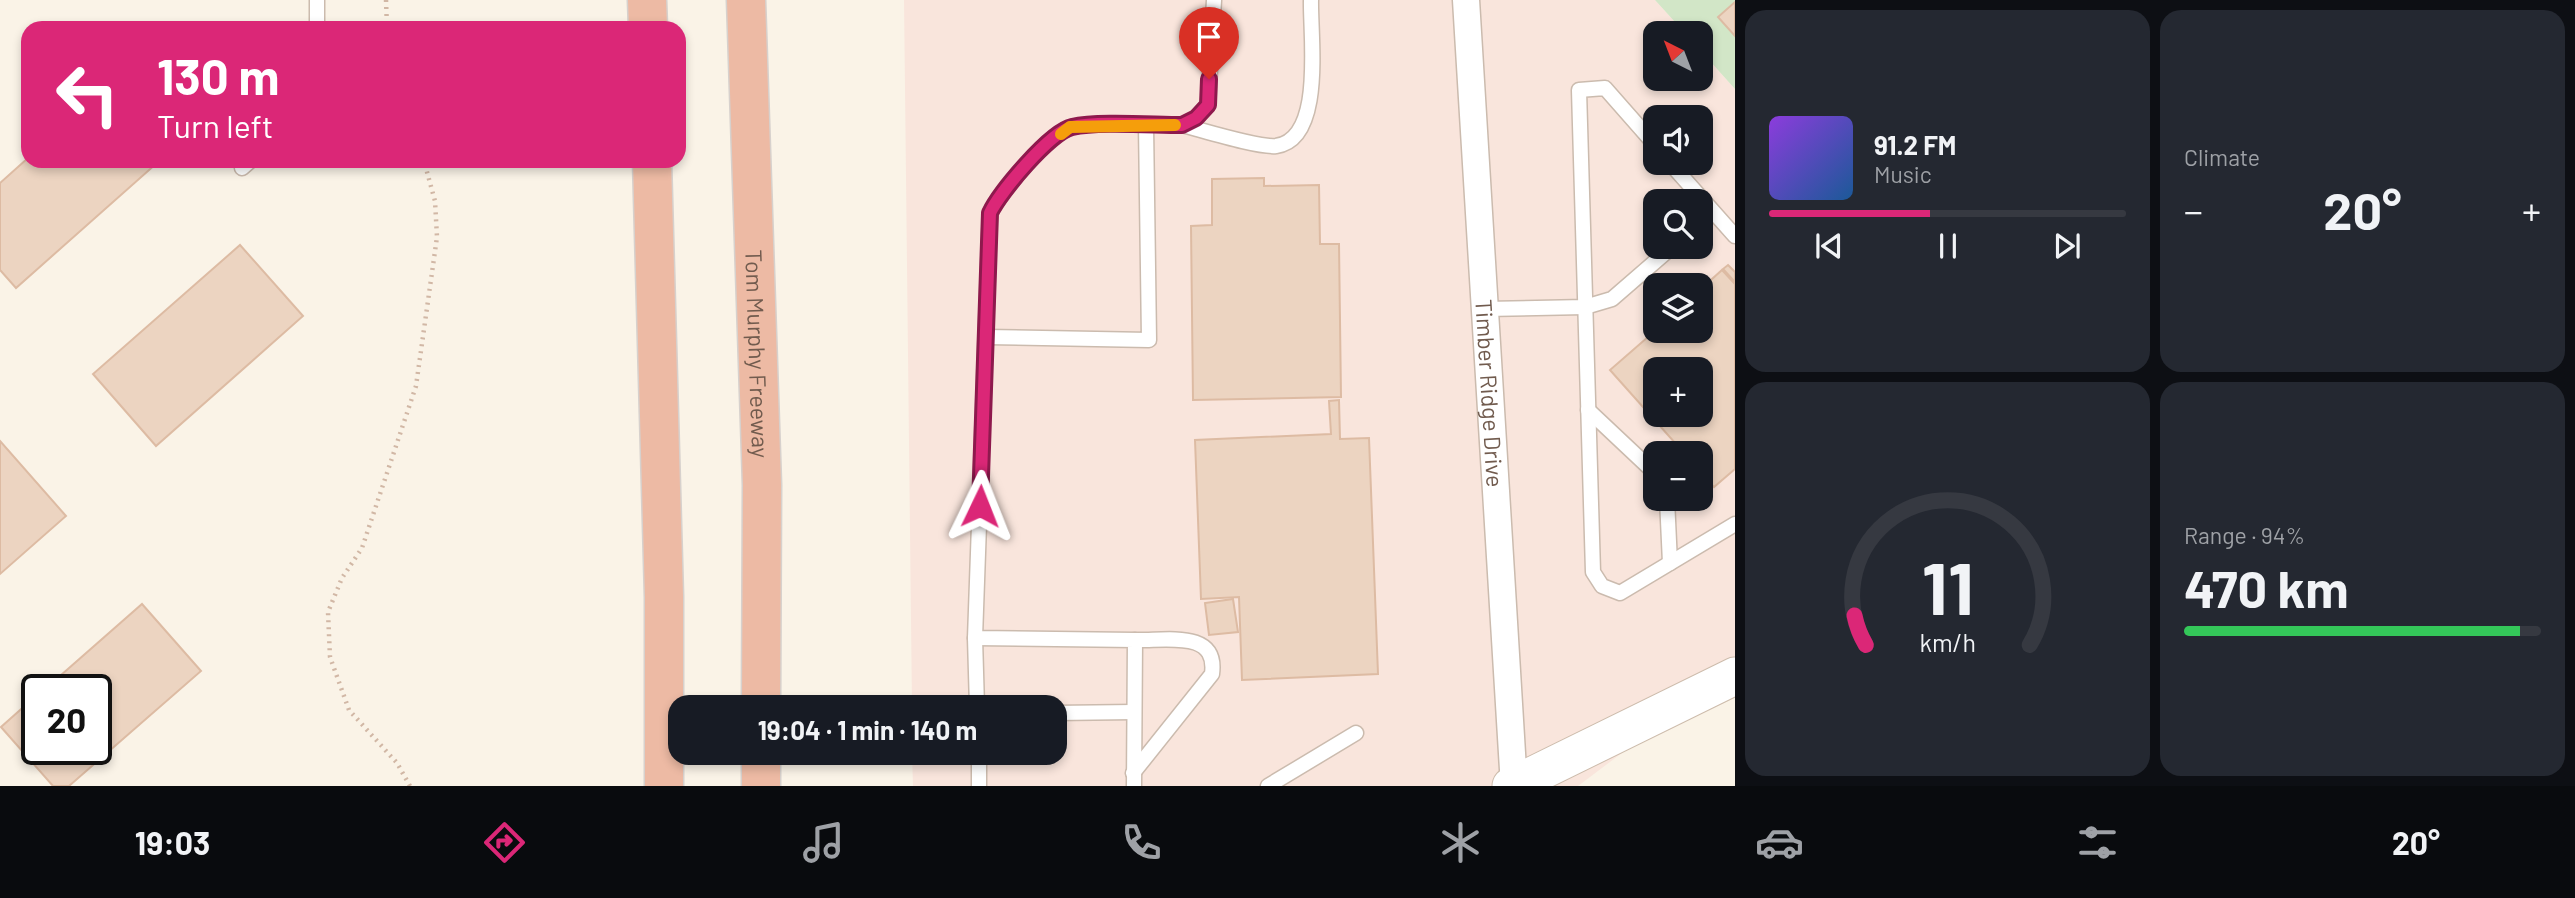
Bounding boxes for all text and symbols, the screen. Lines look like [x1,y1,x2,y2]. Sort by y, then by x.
pin [1179,7,1239,79]
icon: arrive [1190,18,1228,56]
north arrow [1643,21,1713,91]
map controls [1643,21,1713,511]
text: 130 m [157,46,279,105]
icon: left [42,49,133,140]
button: sound [1643,105,1713,175]
text: Turn left [157,106,274,144]
text: 91.2 FM [1874,129,1956,160]
text: Climate [2184,143,2260,171]
text: Music [1874,160,1932,188]
text: 20° [2323,178,2402,240]
text: − [2184,187,2203,233]
text: + [2522,187,2541,233]
button: search [1643,189,1713,259]
icon: previous [1810,227,1848,265]
icon: pause [1929,227,1967,265]
icon: next [2048,227,2086,265]
street label: Tom Murphy Freeway [740,249,775,459]
button: layers [1643,273,1713,343]
street label: Timber Ridge Drive [1470,298,1510,488]
button: + [1643,357,1713,427]
button: − [1643,441,1713,511]
position arrow [943,469,1017,543]
text: Range · 94% [2184,521,2305,549]
text: 11 [1921,542,1974,630]
text: 470 km [2184,556,2349,618]
text: km/h [1919,627,1976,657]
speed limit sign: 20 [21,674,112,765]
text: 19:04 · 1 min · 140 m [758,714,977,745]
icon: directions [480,818,529,867]
icon: music [799,818,848,867]
icon: phone [1117,818,1166,867]
icon: climate [1436,818,1485,867]
icon: car [1755,818,1804,867]
icon: filters [2073,818,2122,867]
text: 19:03 [135,823,210,861]
text: 20° [2392,823,2440,861]

